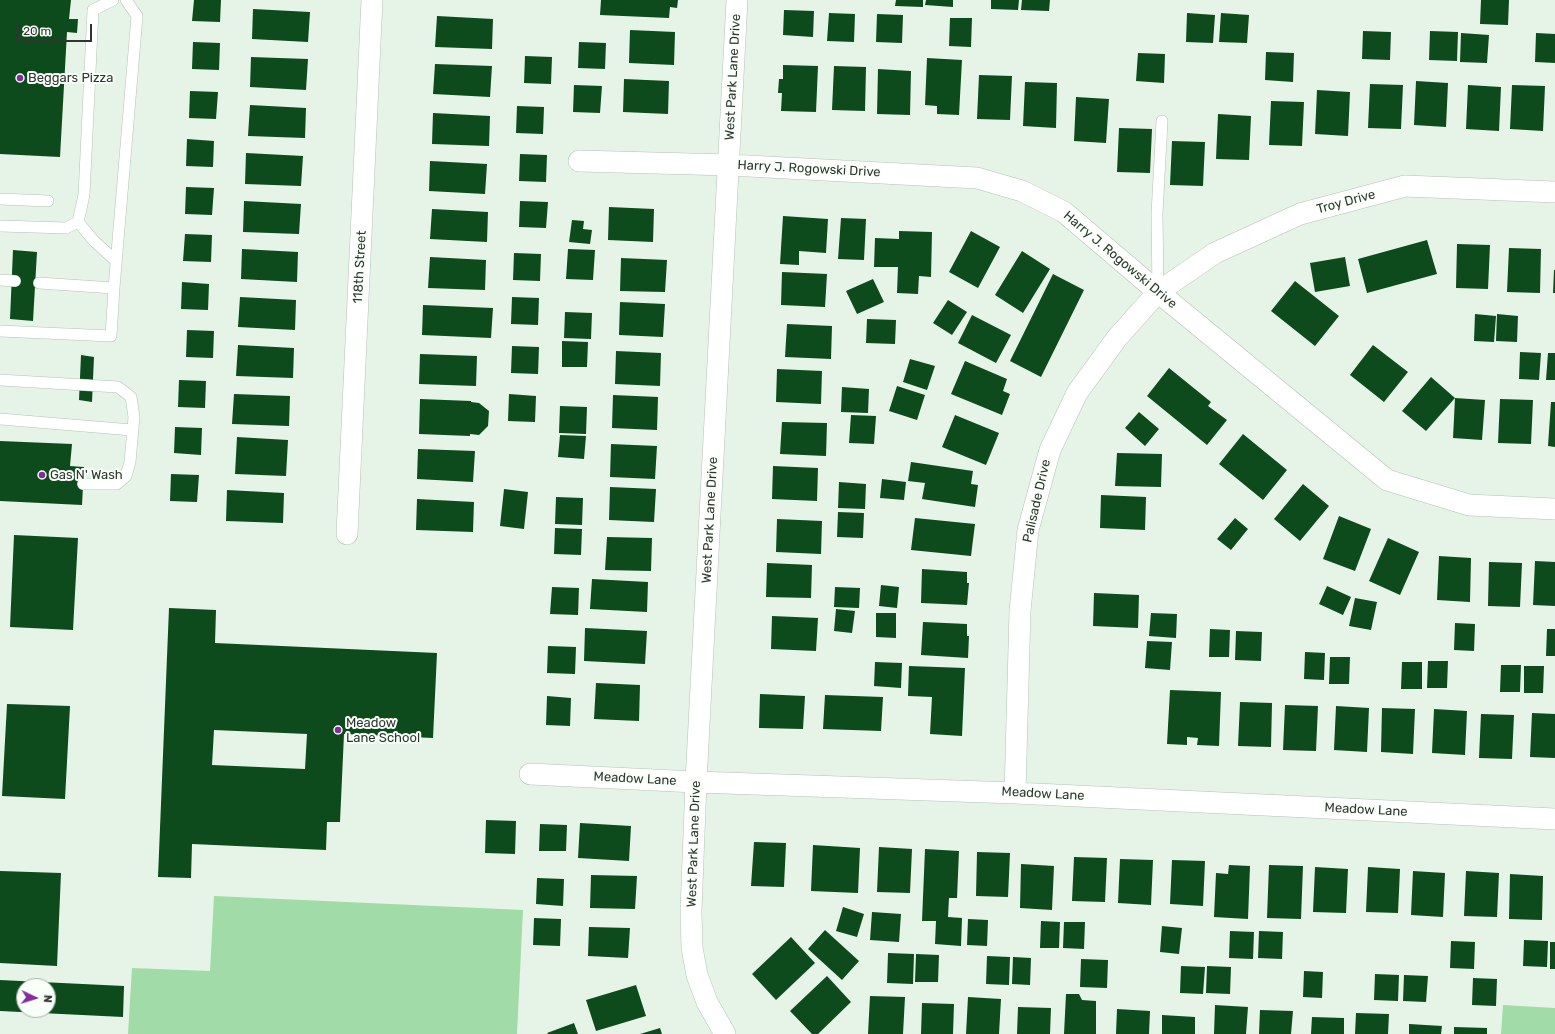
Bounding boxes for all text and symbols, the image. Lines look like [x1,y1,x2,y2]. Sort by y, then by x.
street label: West Park Lane Drive [722,13,744,141]
scale bar [18,16,94,42]
text: 20 m [23,24,51,38]
place label: Beggars Pizza [28,70,113,86]
marker: Beggars Pizza [15,73,25,83]
street label: Harry J. Rogowski Drive [737,157,881,181]
street label: Troy Drive [1315,187,1377,217]
street label: Harry J. Rogowski Drive [1060,208,1180,312]
street label: 118th Street [350,230,370,304]
street label: West Park Lane Drive [699,456,721,584]
street label: Palisade Drive [1020,458,1054,544]
place label: Gas N' Wash [50,467,123,483]
marker: Gas N' Wash [37,470,47,480]
place label: Meadow Lane School [346,715,420,746]
marker: Meadow Lane School [333,725,343,735]
street label: Meadow Lane [593,769,677,789]
street label: West Park Lane Drive [684,780,704,908]
street label: Meadow Lane [1001,784,1085,804]
street label: Meadow Lane [1324,800,1408,820]
north arrow [16,978,56,1018]
text: N [41,994,54,1003]

